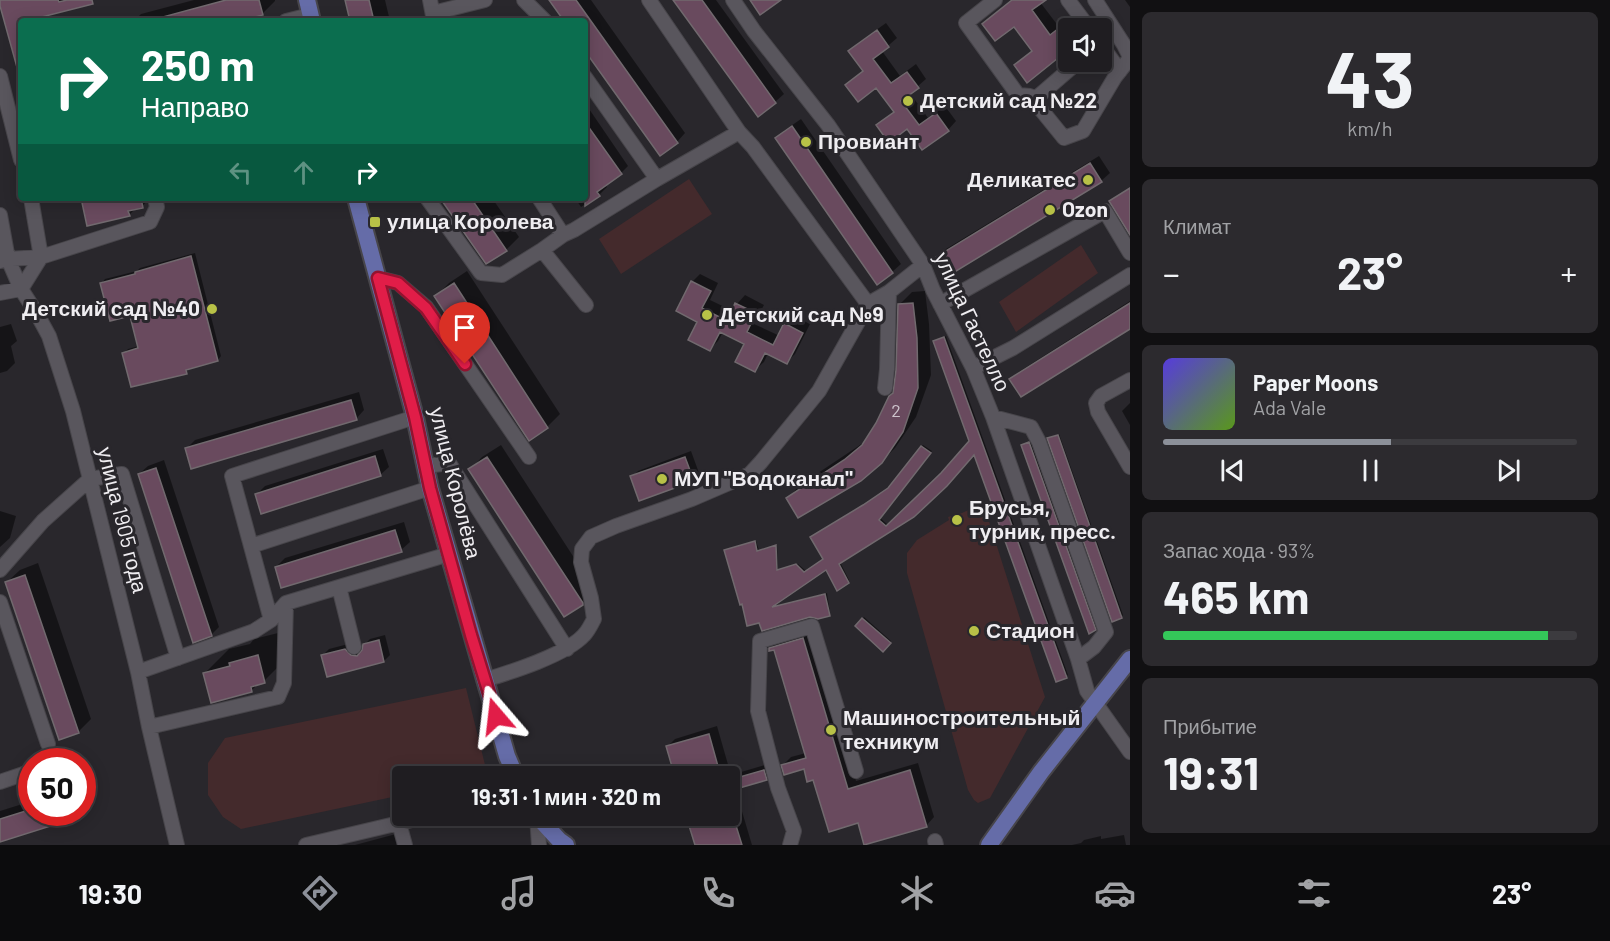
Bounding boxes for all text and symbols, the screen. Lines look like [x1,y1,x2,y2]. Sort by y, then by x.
map controls [1058,18,1112,72]
button: sound [1058,18,1112,72]
text: 43 [1325,30,1415,124]
text: 250 m [141,39,255,89]
icon: right [42,42,120,120]
place label: Детский сад №22 [920,87,1097,112]
text: Направо [141,90,249,122]
marker: Детский сад №22 [901,94,915,108]
text: km/h [1347,116,1393,140]
place label: Провиант [818,128,919,153]
marker: Провиант [799,135,813,149]
icon: left [224,156,257,189]
icon: ahead [287,156,320,189]
icon: right [350,156,383,189]
place label: Деликатес [967,166,1076,191]
marker: Деликатес [1081,173,1095,187]
place label: Ozon [1062,196,1108,221]
marker: Ozon [1043,203,1057,217]
place label: улица Королева [387,208,554,233]
text: Климат [1163,214,1231,238]
marker: улица Королева [368,215,382,229]
text: 23° [1337,245,1403,299]
street label: улица Гастелло [930,248,1017,395]
text: − [1163,253,1180,293]
text: + [1560,253,1577,293]
place label: Детский сад №40 [22,295,200,320]
place label: Детский сад №9 [719,301,884,326]
marker: Детский сад №40 [205,302,219,316]
pin [439,302,490,364]
marker: Детский сад №9 [700,308,714,322]
icon: arrive [448,311,481,344]
text: Paper Moons [1253,369,1378,395]
text: Ada Vale [1253,395,1326,419]
house number: 2 [891,399,901,421]
street label: улица Королёва [426,404,487,561]
street label: улица 1905 года [93,444,154,595]
icon: previous [1216,454,1249,487]
icon: pause [1354,454,1387,487]
icon: next [1492,454,1525,487]
place label: МУП "Водоканал" [674,465,853,490]
marker: МУП "Водоканал" [655,472,669,486]
place label: Брусья, турник, пресс. [969,494,1116,543]
marker: Брусья, турник, пресс. [950,513,964,527]
text: Запас хода · 93% [1163,538,1315,562]
text: 465 km [1163,569,1309,623]
place label: Стадион [986,617,1075,642]
marker: Стадион [967,624,981,638]
position arrow [464,684,528,748]
place label: Машиностроительный техникум [843,704,1080,753]
text: Прибытие [1163,714,1257,738]
marker: Машиностроительный техникум [824,723,838,737]
text: 19:31 [1163,745,1259,799]
speed limit sign: 50 [18,748,96,826]
text: 19:31 · 1 мин · 320 m [471,783,661,809]
icon: directions [299,872,341,914]
icon: music [498,872,540,914]
icon: phone [697,872,739,914]
icon: climate [896,872,938,914]
icon: car [1094,872,1136,914]
icon: filters [1293,872,1335,914]
text: 19:30 [78,877,142,909]
text: 23° [1492,877,1532,909]

